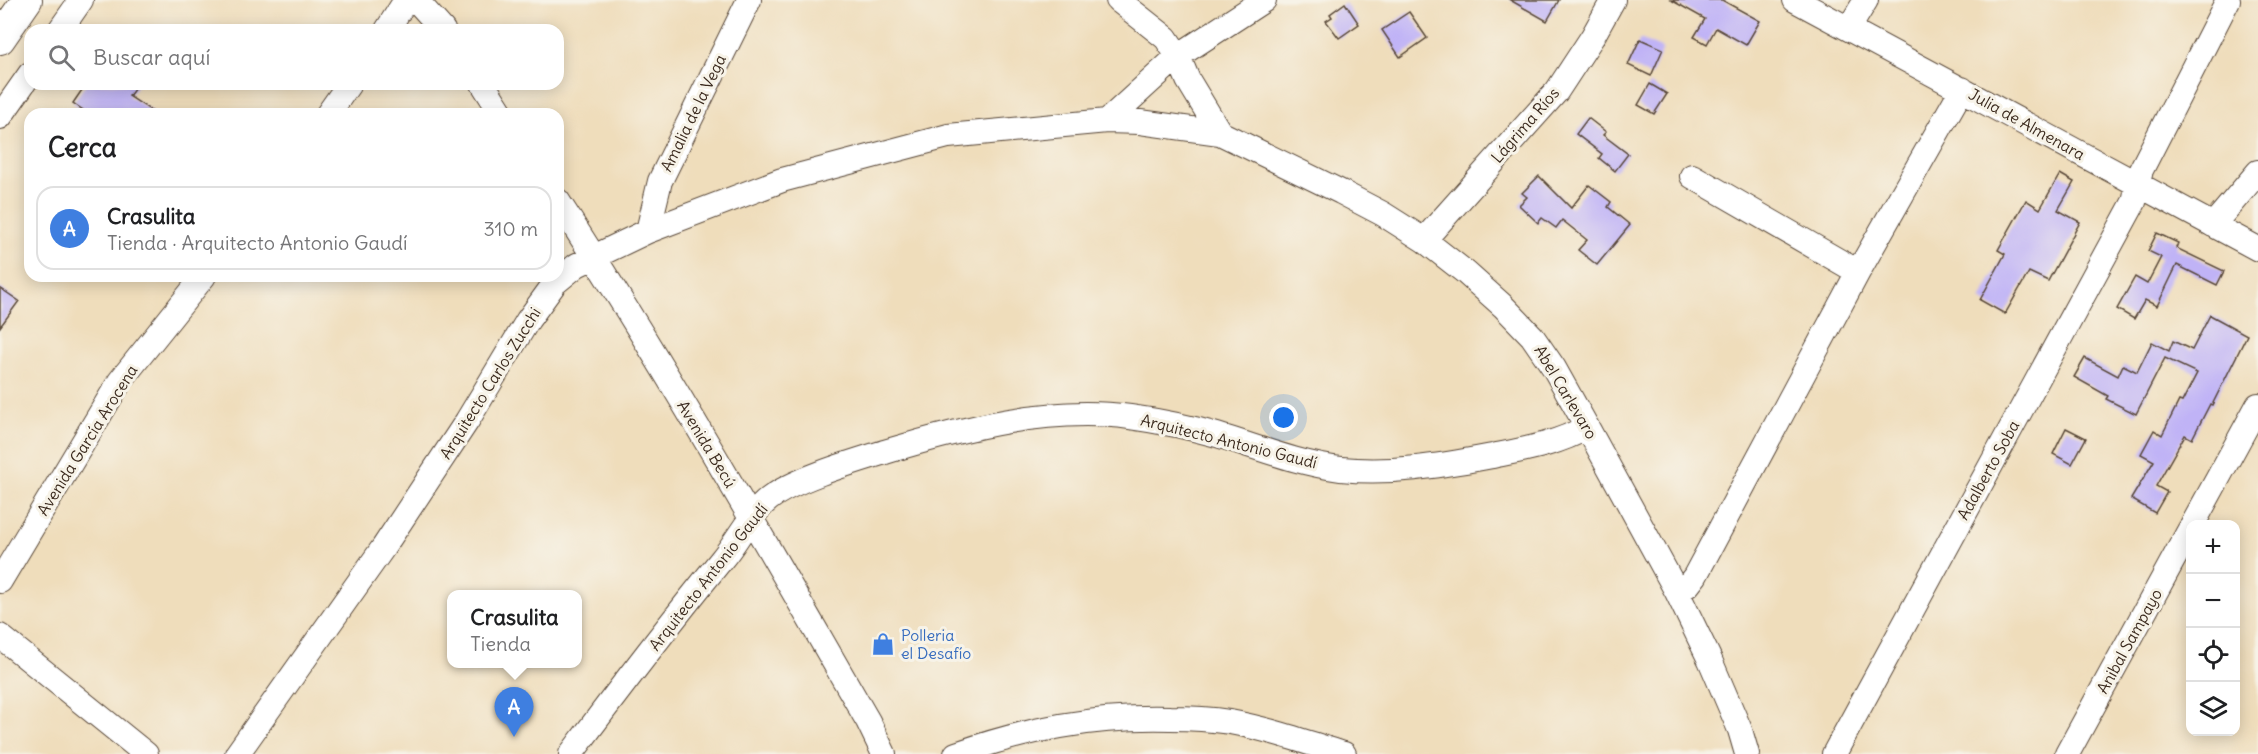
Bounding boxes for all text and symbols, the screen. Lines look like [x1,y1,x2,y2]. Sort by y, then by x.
search box [24,24,564,90]
icon: search [45,41,78,74]
text: Buscar aquí [93,43,210,71]
street label: Amalia de la Vega [656,51,730,175]
street label: Lágrima Ríos [1487,83,1563,167]
street label: Julia de Almenara [1965,84,2089,164]
text: Cerca [48,131,117,164]
text: Crasulita [107,202,195,230]
text: A [63,216,76,241]
text: 310 m [483,216,538,241]
text: Tienda · Arquitecto Antonio Gaudí [107,230,408,255]
street label: Arquitecto Carlos Zucchi [435,303,545,463]
street label: Abel Carlevaro [1530,342,1602,442]
street label: Avenida García Arocena [32,361,142,519]
street label: Avenida Becú [673,397,741,491]
your location [1269,403,1298,432]
street label: Arquitecto Antonio Gaudí [1139,409,1320,473]
street label: Adalberto Soba [1952,417,2024,523]
street label: Arquitecto Antonio Gaudí [644,499,772,654]
map controls [2186,520,2240,736]
button: + [2186,520,2240,574]
button: − [2186,574,2240,628]
street label: Anibal Sampayo [2092,585,2166,697]
popup [447,590,582,668]
text: Crasulita [470,603,559,631]
place label: Polleria el Desafío [901,625,971,663]
button: locate [2186,628,2240,682]
text: Tienda [470,631,531,656]
shop icon: Polleria el Desafío [870,631,896,657]
button: layers [2186,682,2240,736]
pin: A [494,688,534,737]

